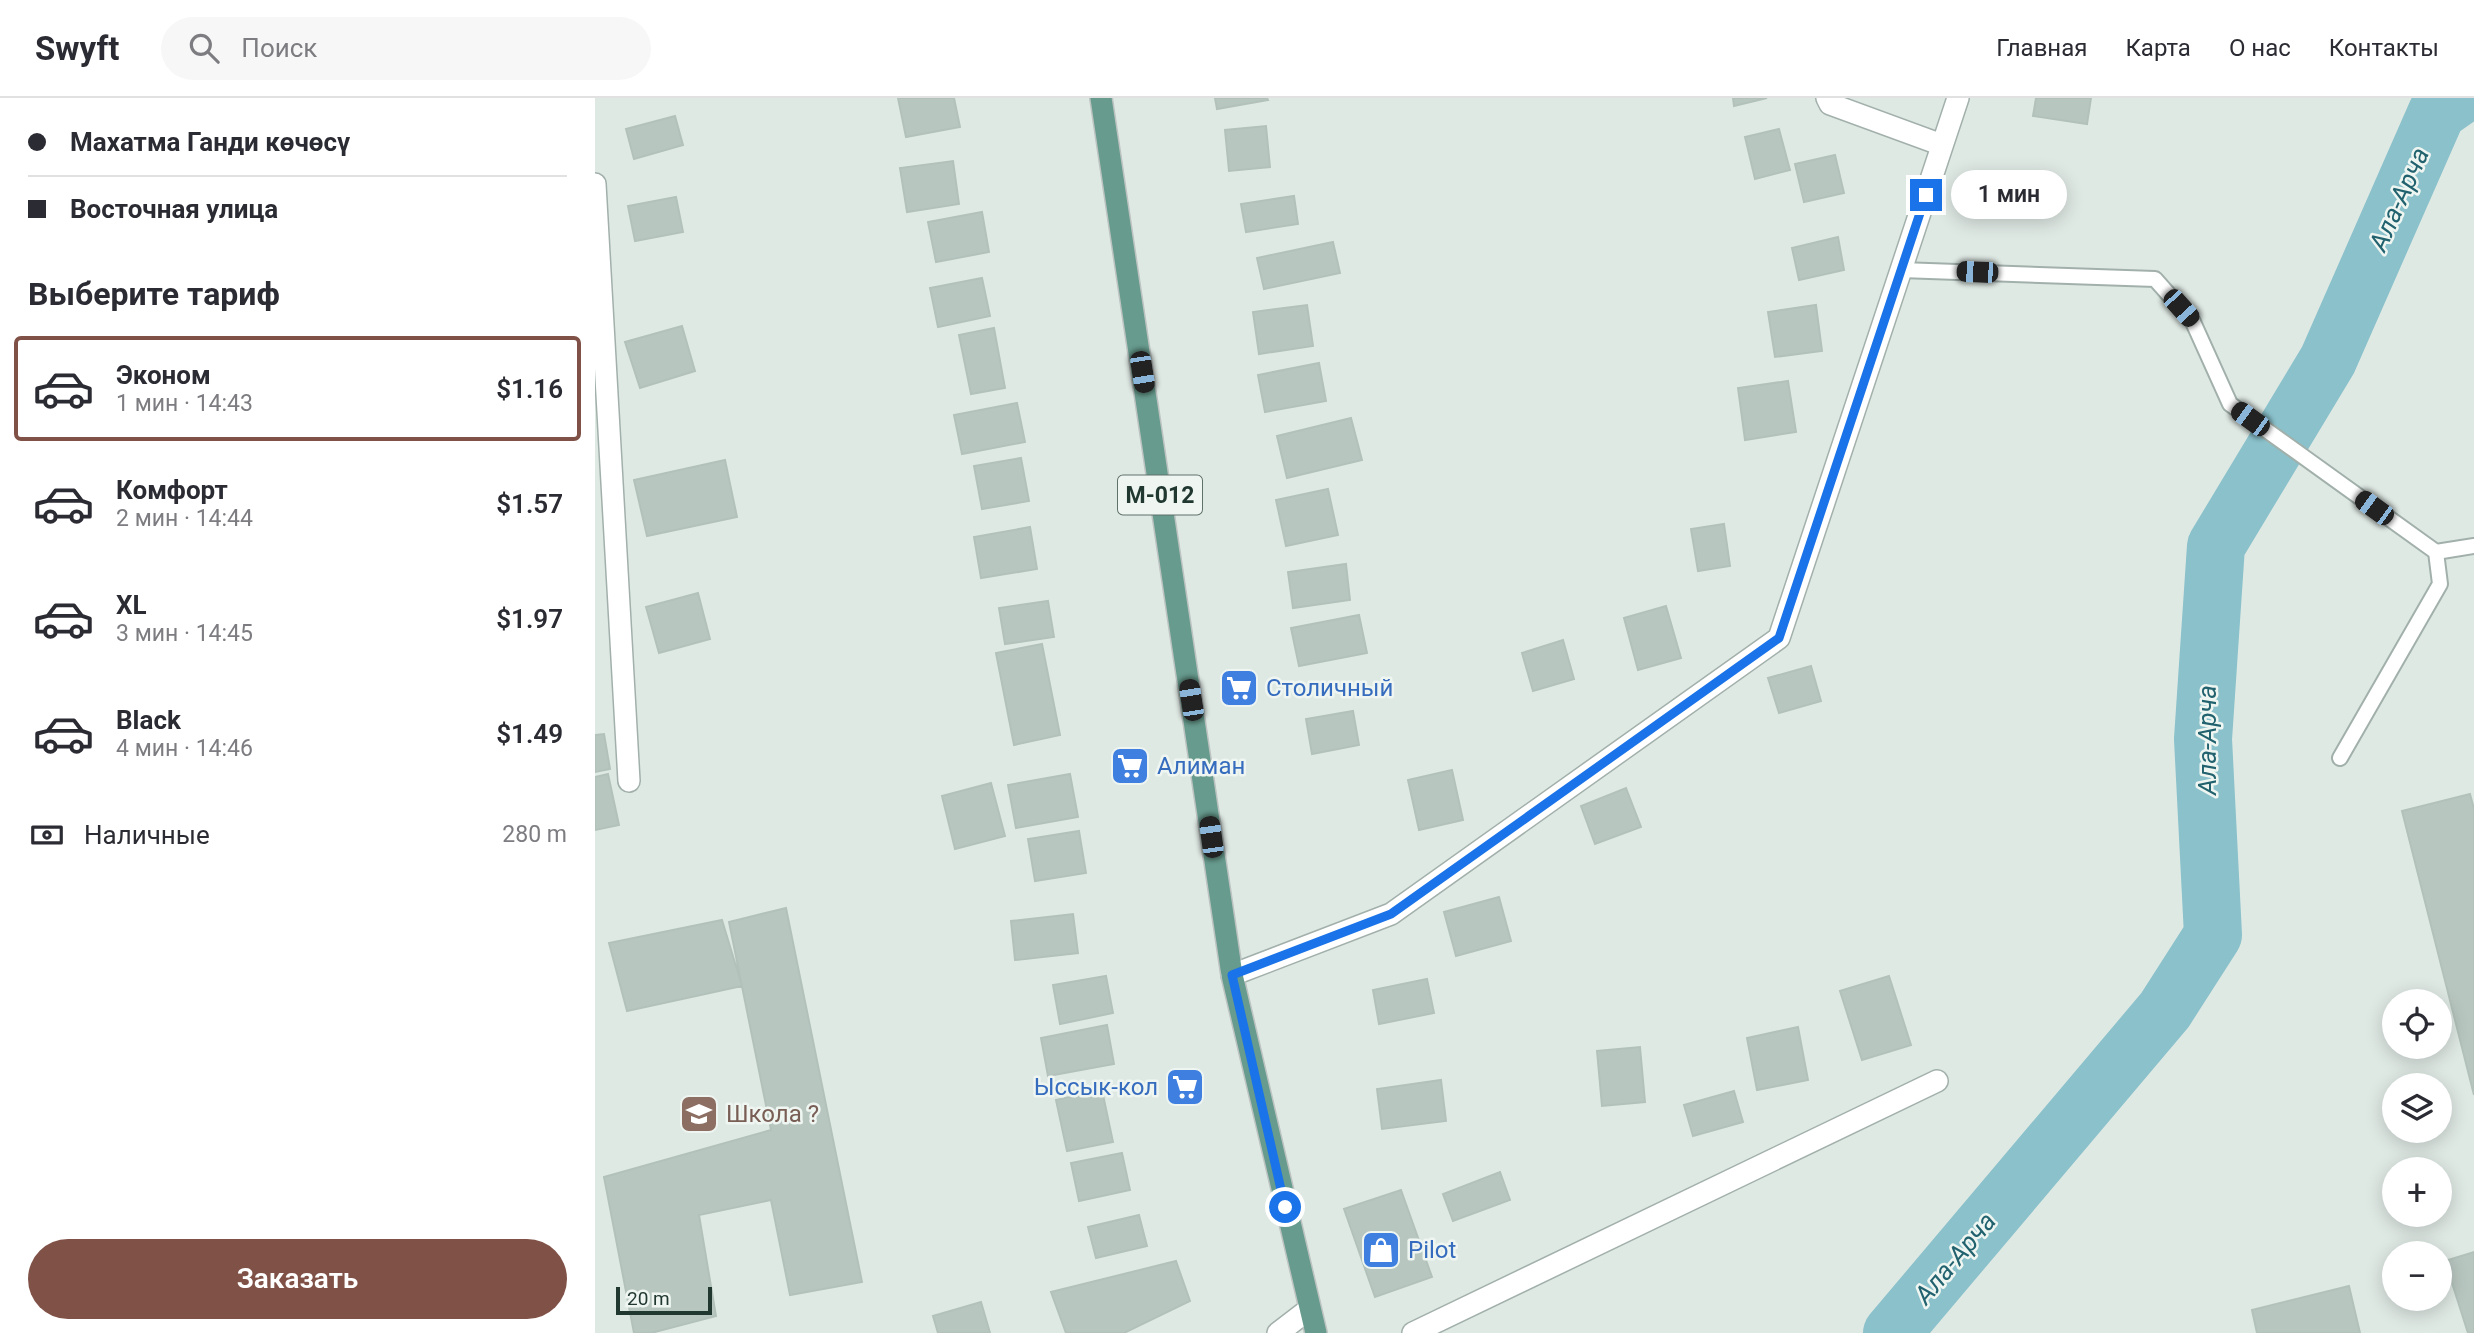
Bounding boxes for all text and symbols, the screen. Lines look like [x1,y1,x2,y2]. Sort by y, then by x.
search box [161,17,651,80]
text: Swyft [35,29,119,68]
icon: search [185,29,223,67]
text: Поиск [241,33,317,63]
text: Главная [1996,34,2087,62]
text: Карта [2125,34,2191,62]
text: О нас [2229,34,2291,62]
text: Контакты [2329,34,2439,62]
text: Махатма Ганди көчөсү [70,127,350,157]
water label: Ала-Арча [2362,143,2435,257]
callout: 1 мин [1951,170,2066,220]
route end [1910,179,1942,211]
text: 1 мин [1978,181,2040,208]
text: Восточная улица [70,194,278,224]
car [1956,261,1999,283]
text: Выберите тариф [28,275,280,313]
car [2160,285,2203,331]
car [1129,350,1156,394]
icon: car [32,357,95,420]
text: Эконом [116,360,211,390]
text: $1.16 [496,374,563,404]
text: 1 мин · 14:43 [116,390,253,417]
car [2227,398,2274,440]
icon: car [32,472,95,535]
text: Комфорт [116,475,228,505]
road number: М-012 [1118,476,1202,514]
car [2351,487,2398,529]
text: $1.57 [496,489,563,519]
text: 2 мин · 14:44 [116,505,253,532]
icon: car [32,587,95,650]
text: XL [116,590,147,620]
text: $1.97 [496,604,563,634]
text: 3 мин · 14:45 [116,620,253,647]
supermarket icon: Столичный [1218,667,1260,709]
place label: Столичный [1266,674,1393,702]
car [1178,678,1205,722]
water label: Ала-Арча [2192,685,2222,797]
icon: car [32,702,95,765]
text: Black [116,705,181,735]
text: $1.49 [496,719,563,749]
text: 4 мин · 14:46 [116,735,253,762]
supermarket icon: Алиман [1109,745,1151,787]
place label: Алиман [1157,752,1245,780]
car [1198,815,1225,859]
icon: cash [28,816,66,854]
text: Наличные [84,820,210,850]
text: 280 m [502,821,567,848]
map controls [2382,989,2452,1311]
button: locate [2382,989,2452,1059]
supermarket icon: Ыссык-кол [1164,1066,1206,1108]
place label: Ыссык-кол [1034,1073,1158,1101]
button: layers [2382,1073,2452,1143]
school or university icon: Школа ? [678,1093,720,1135]
place label: Школа ? [726,1100,819,1128]
button: + [2382,1157,2452,1227]
route start [1269,1191,1301,1223]
water label: Ала-Арча [1907,1206,2002,1311]
shop icon: Pilot [1360,1229,1402,1271]
place label: Pilot [1408,1236,1457,1264]
button: Заказать [28,1239,567,1319]
button: − [2382,1241,2452,1311]
scale bar [616,1284,712,1316]
text: 20 m [627,1287,670,1310]

